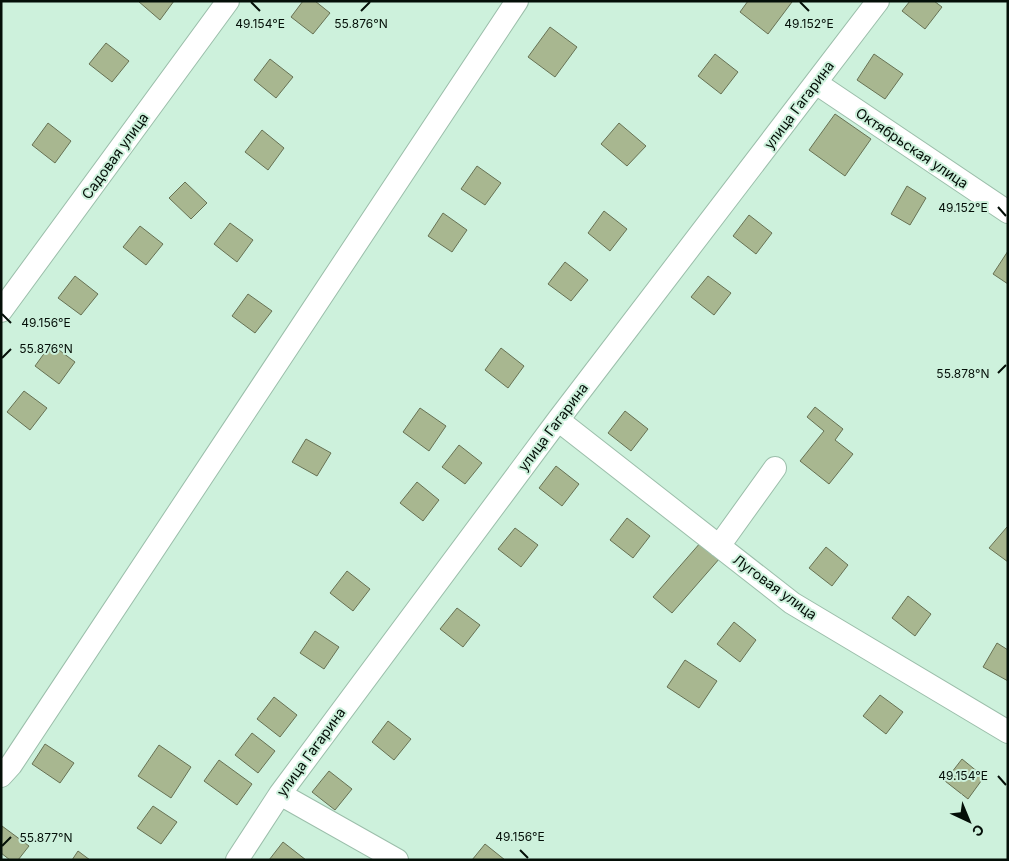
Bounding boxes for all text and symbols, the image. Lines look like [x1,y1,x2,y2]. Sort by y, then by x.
text: 49.154°E [235,16,285,31]
text: 55.876°N [334,16,388,31]
text: 49.152°E [784,16,834,31]
street label: улица Гагарина [760,57,837,152]
street label: Октябрьская улица [853,104,972,192]
street label: Садовая улица [78,109,152,202]
text: 49.152°E [938,200,988,215]
text: 49.156°E [21,315,71,330]
text: 55.876°N [19,341,73,356]
text: 55.878°N [936,366,990,381]
street label: улица Гагарина [514,379,591,474]
street label: Луговая улица [730,550,821,623]
street label: улица Гагарина [273,704,349,799]
text: 49.154°E [938,768,988,783]
north arrow [944,796,994,846]
text: С [969,821,988,840]
text: 49.156°E [495,829,545,844]
text: 55.877°N [19,830,73,845]

